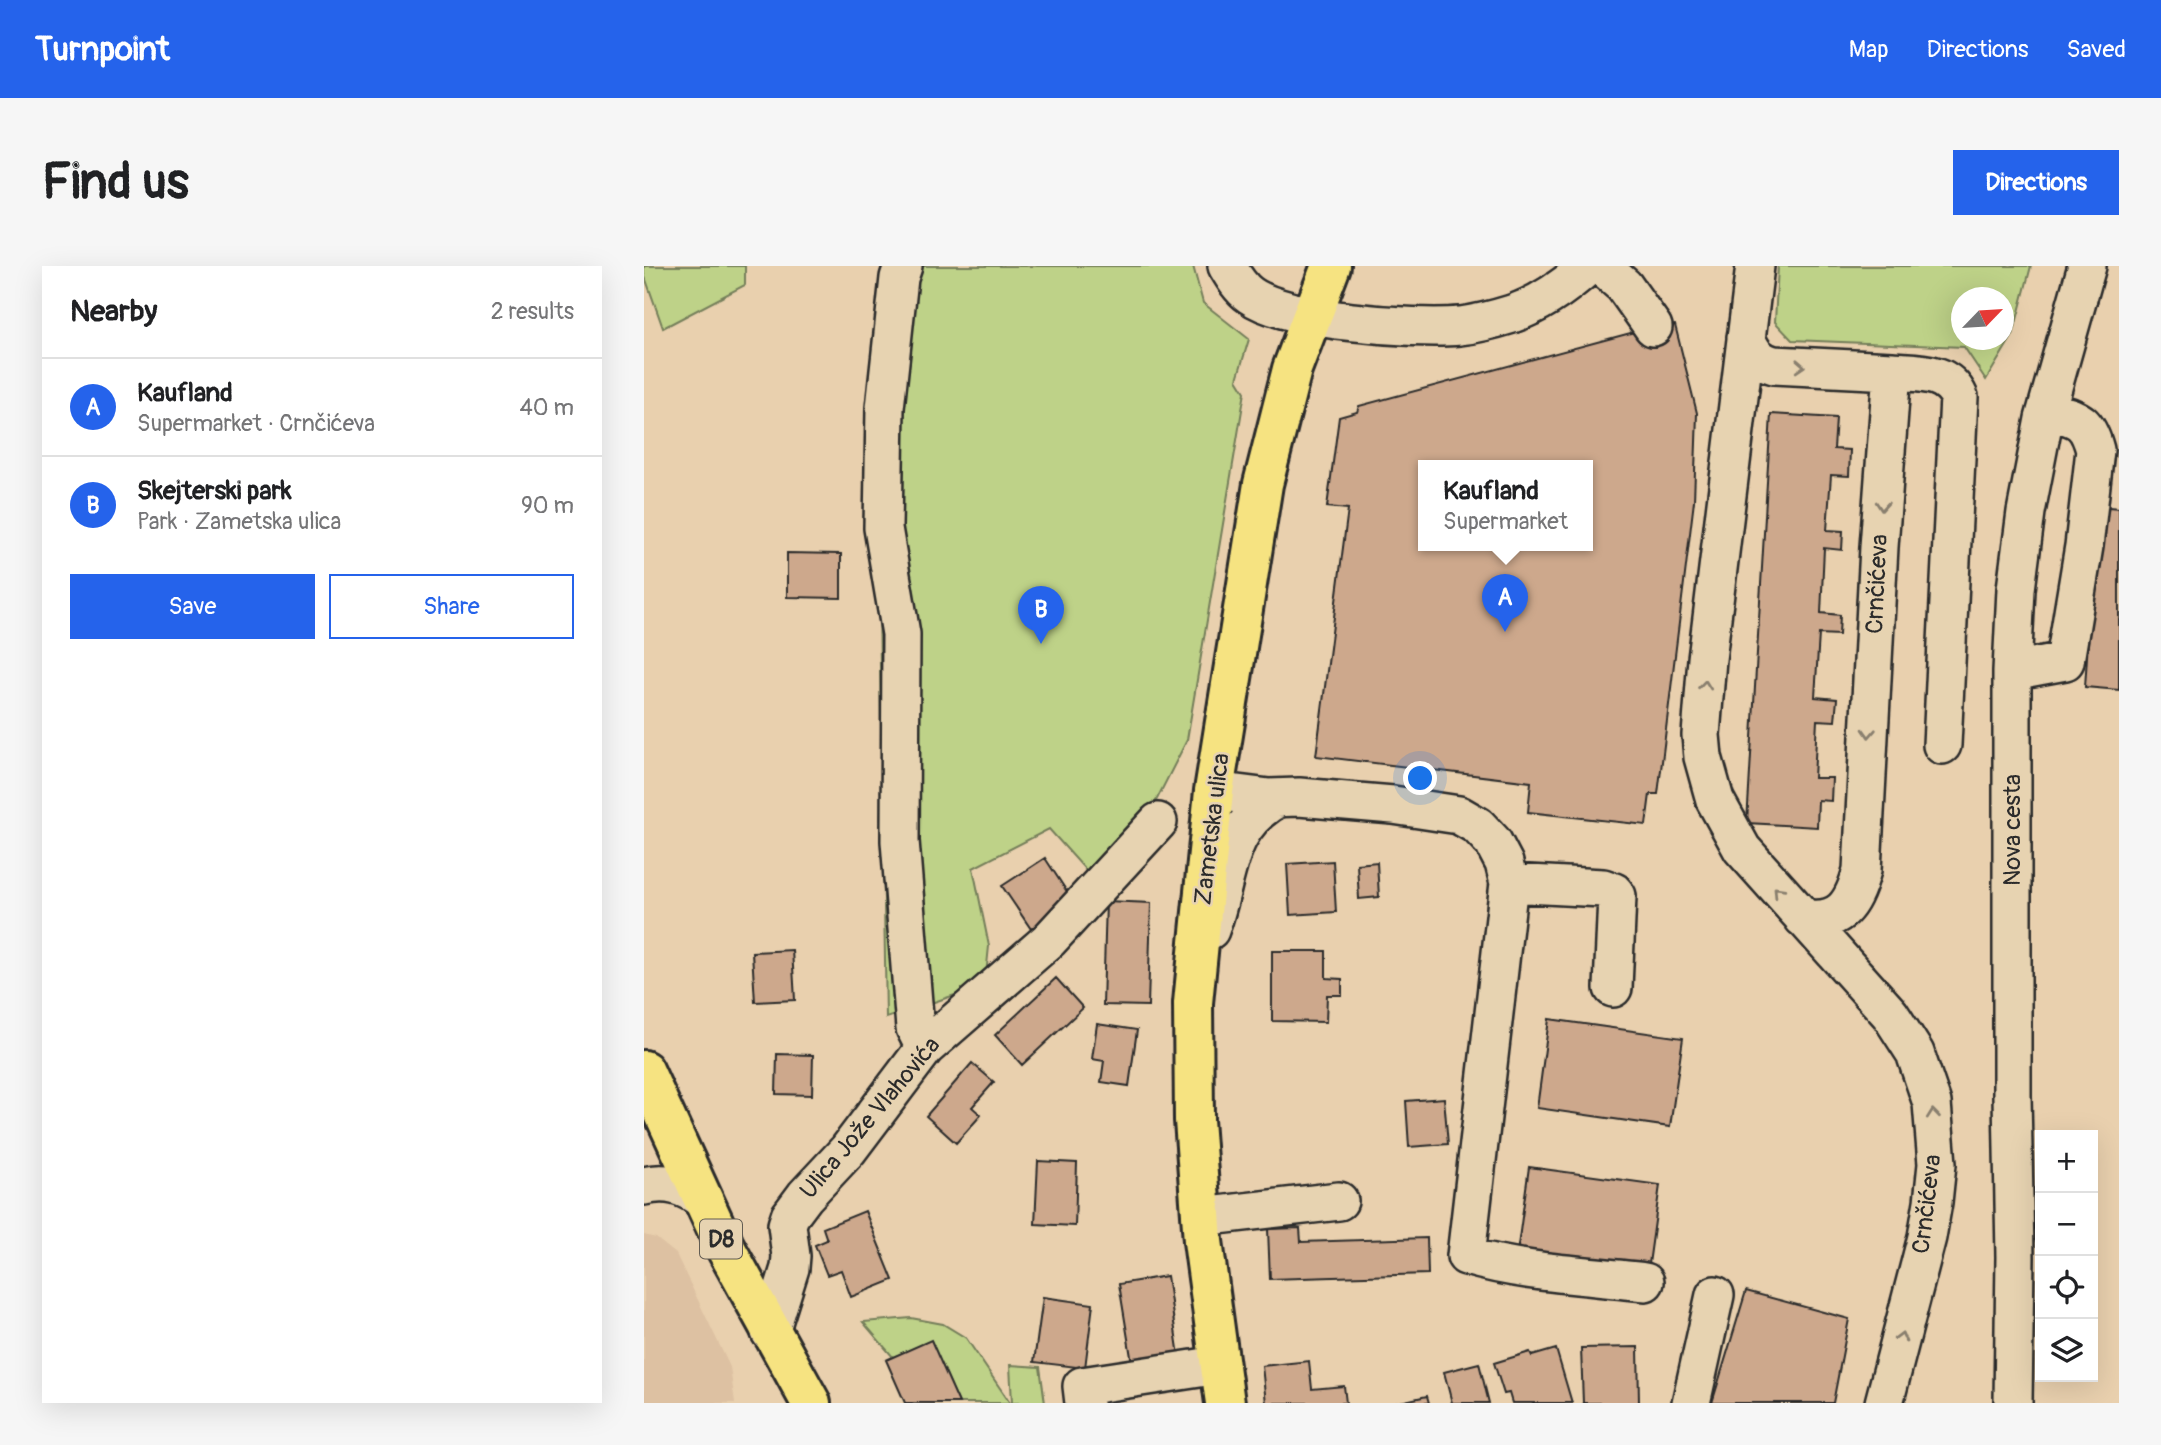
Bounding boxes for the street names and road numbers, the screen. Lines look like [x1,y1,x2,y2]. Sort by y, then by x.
street label: Crnčićeva [1860,533,1894,635]
street label: Zametska ulica [1188,751,1236,907]
street label: Nova cesta [1998,774,2027,886]
street label: Ulica Jože Vlahovića [794,1031,946,1205]
street label: Crnčićeva [1907,1153,1947,1255]
road number: D8 [700,1220,742,1258]

